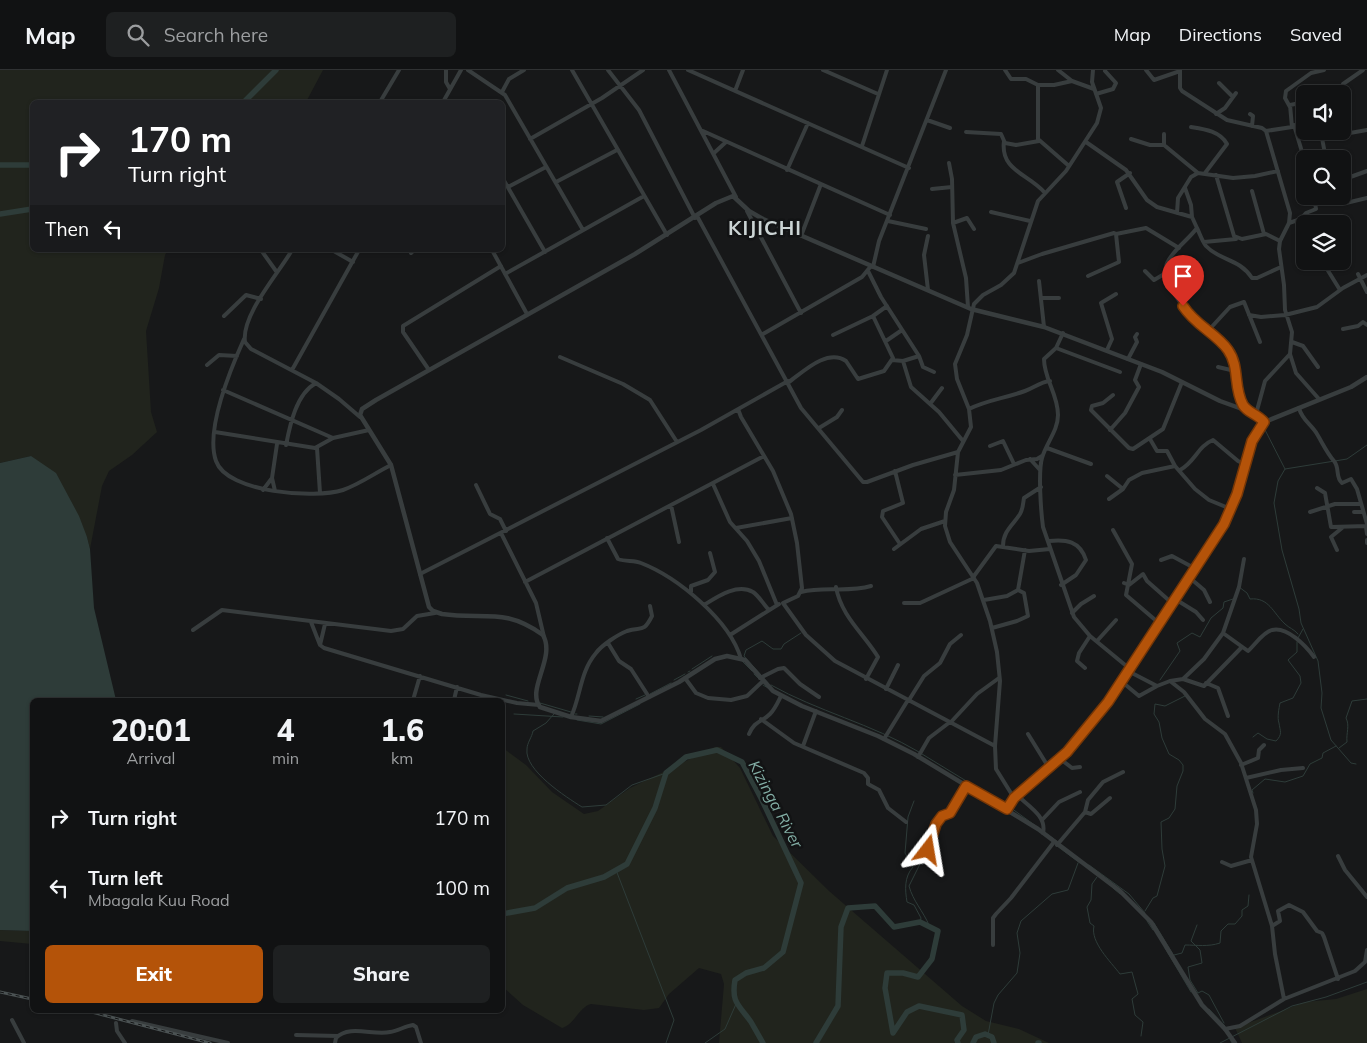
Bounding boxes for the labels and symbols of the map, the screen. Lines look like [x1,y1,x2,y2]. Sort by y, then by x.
district label: KIJICHI [728,215,802,240]
pin [1162,255,1204,306]
water label: Kizinga River [744,757,808,852]
position arrow [901,823,953,875]

